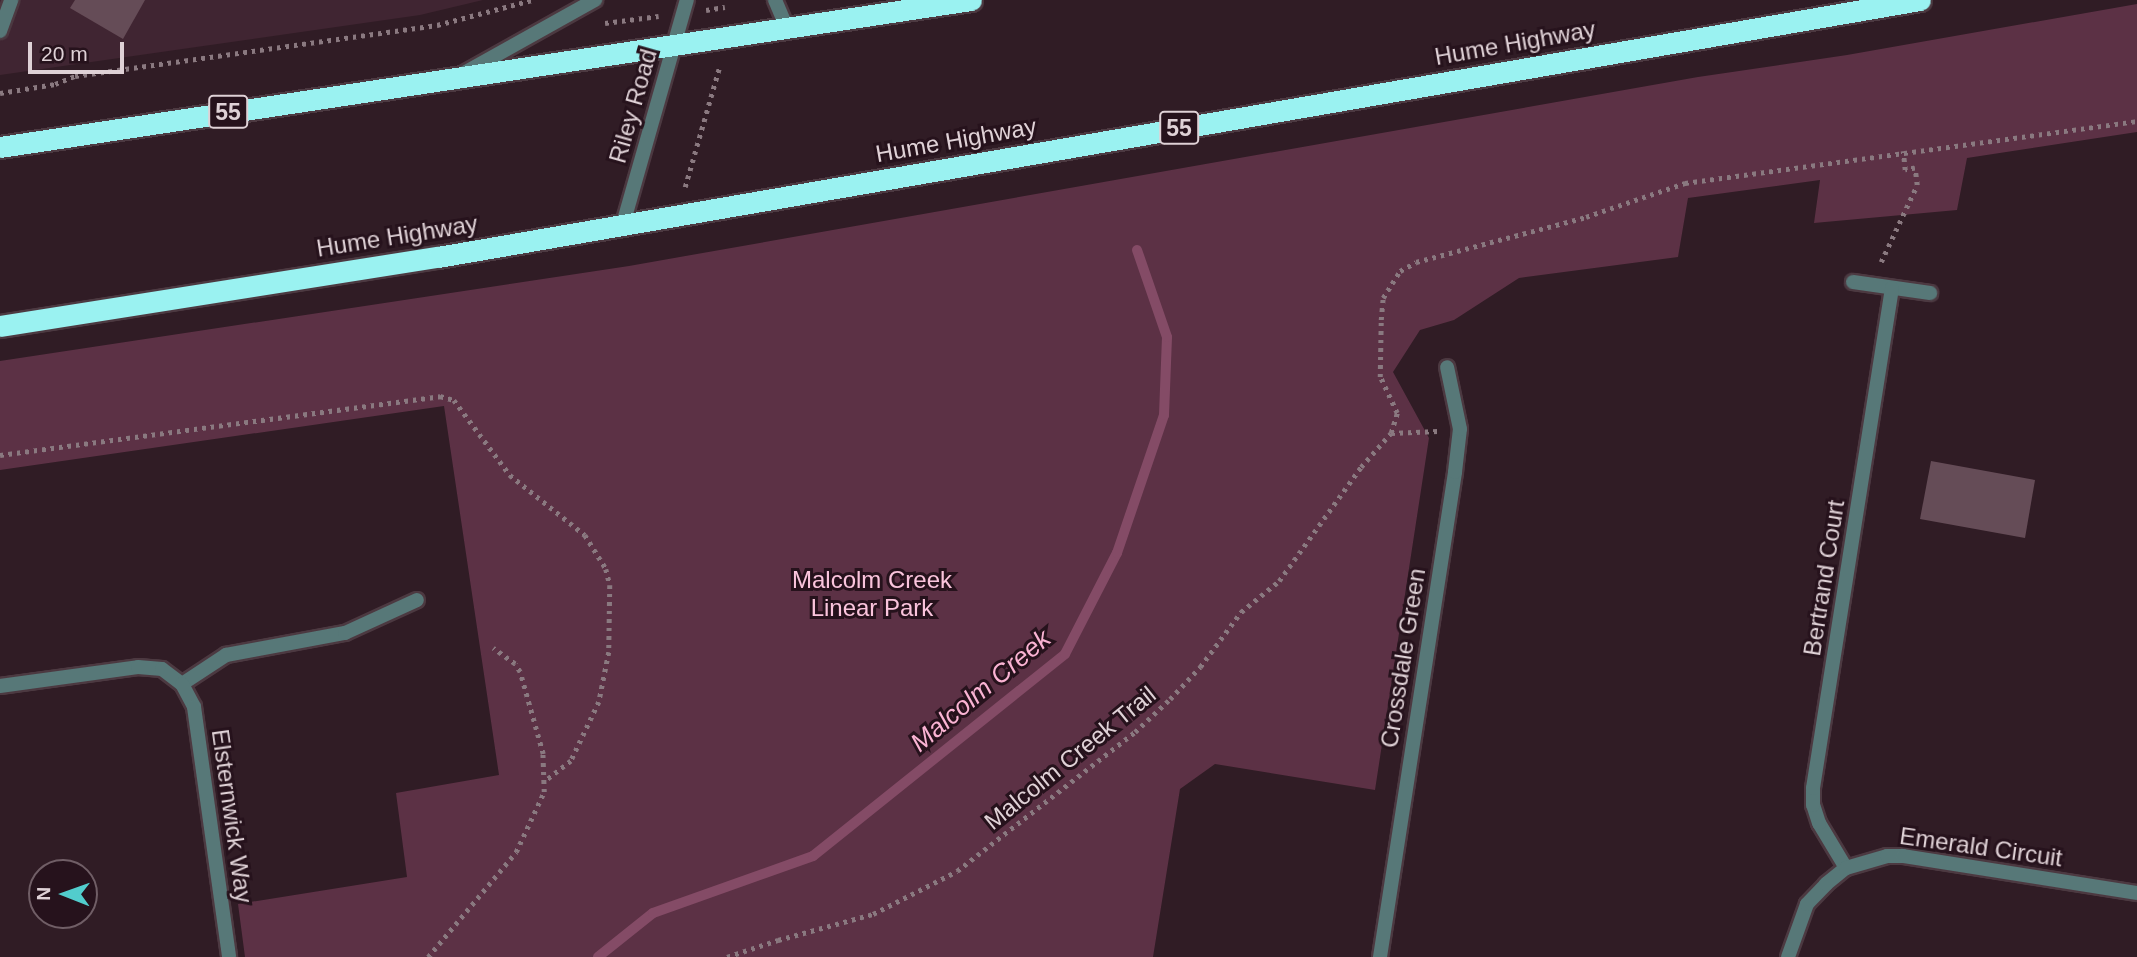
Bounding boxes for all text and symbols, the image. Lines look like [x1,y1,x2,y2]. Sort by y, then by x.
street label: Hume Highway [1432,15,1598,71]
scale bar [32,28,128,72]
text: 20 m [41,42,88,65]
street label: Riley Road [603,46,663,166]
road number: 55 [207,92,249,132]
road number: 55 [1158,108,1200,148]
street label: Hume Highway [873,112,1039,168]
street label: Hume Highway [314,209,480,263]
street label: Bertrand Court [1797,498,1851,658]
park label: Malcolm Creek Linear Park [792,566,952,622]
street label: Crossdale Green [1375,566,1431,750]
water label: Malcolm Creek [905,623,1057,759]
street label: Malcolm Creek Trail [978,680,1162,836]
street label: Elsternwick Way [206,727,258,905]
street label: Emerald Circuit [1898,821,2064,873]
north arrow [28,859,98,929]
text: N [33,887,54,901]

